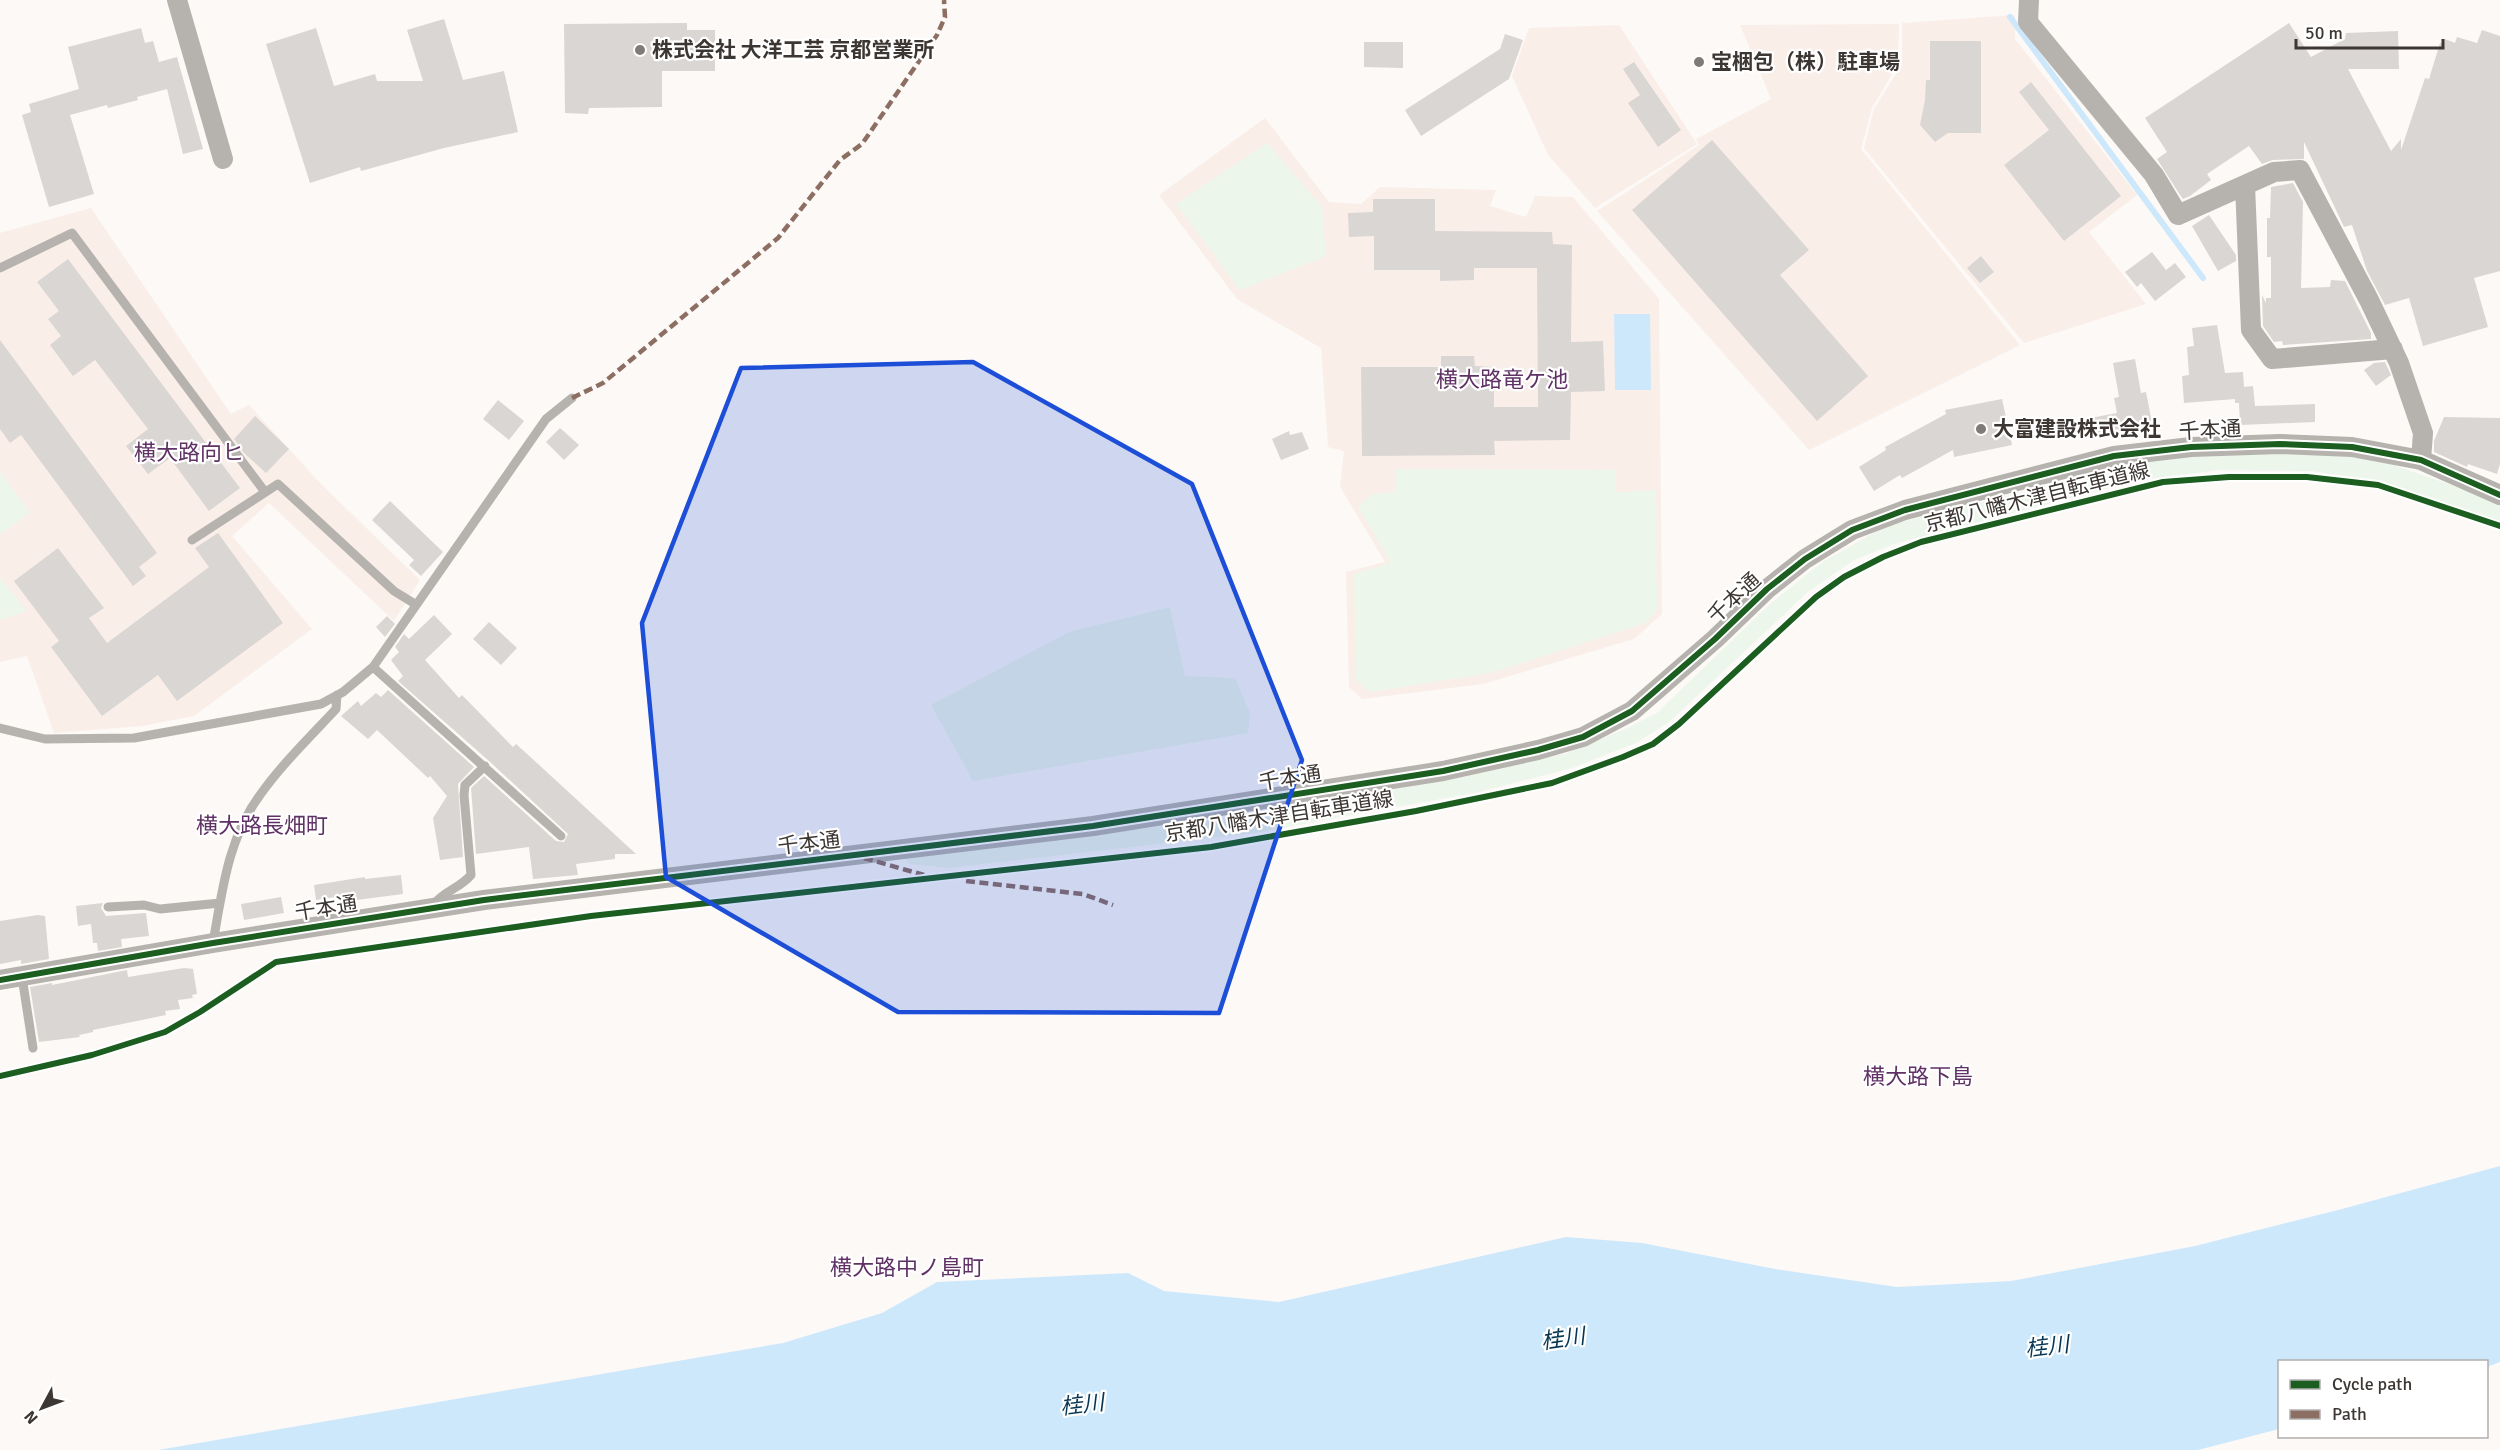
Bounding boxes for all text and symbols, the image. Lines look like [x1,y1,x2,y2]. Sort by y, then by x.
scale bar [2296,12,2443,50]
text: 50 m [2305,22,2343,44]
place label: 株式会社 大洋工芸 京都営業所 [652,37,934,63]
marker: 株式会社 大洋工芸 京都営業所 [633,43,647,57]
place label: 宝梱包（株）駐車場 [1711,49,1900,75]
marker: 宝梱包（株）駐車場 [1692,55,1706,69]
district label: 横大路竜ケ池 [1436,366,1568,393]
street label: 千本通 [2178,415,2242,445]
place label: 大富建設株式会社 [1993,416,2161,442]
marker: 大富建設株式会社 [1974,422,1988,436]
district label: 横大路向ヒ [134,439,244,466]
street label: 京都八幡木津自転車道線 [1922,456,2152,538]
street label: 千本通 [1702,567,1766,629]
street label: 千本通 [1257,760,1323,796]
street label: 京都八幡木津自転車道線 [1163,785,1395,847]
district label: 横大路長畑町 [196,812,328,839]
street label: 千本通 [776,826,842,860]
street label: 千本通 [293,890,359,926]
district label: 横大路下島 [1863,1063,1973,1090]
district label: 横大路中ノ島町 [830,1254,984,1281]
water label: 桂川 [1539,1322,1589,1355]
water label: 桂川 [2024,1330,2073,1363]
legend [2278,1360,2488,1438]
text: Cycle path [2332,1373,2412,1395]
north arrow [12,1378,72,1438]
water label: 桂川 [1059,1388,1108,1421]
text: Path [2332,1403,2367,1425]
text: N [20,1406,43,1428]

